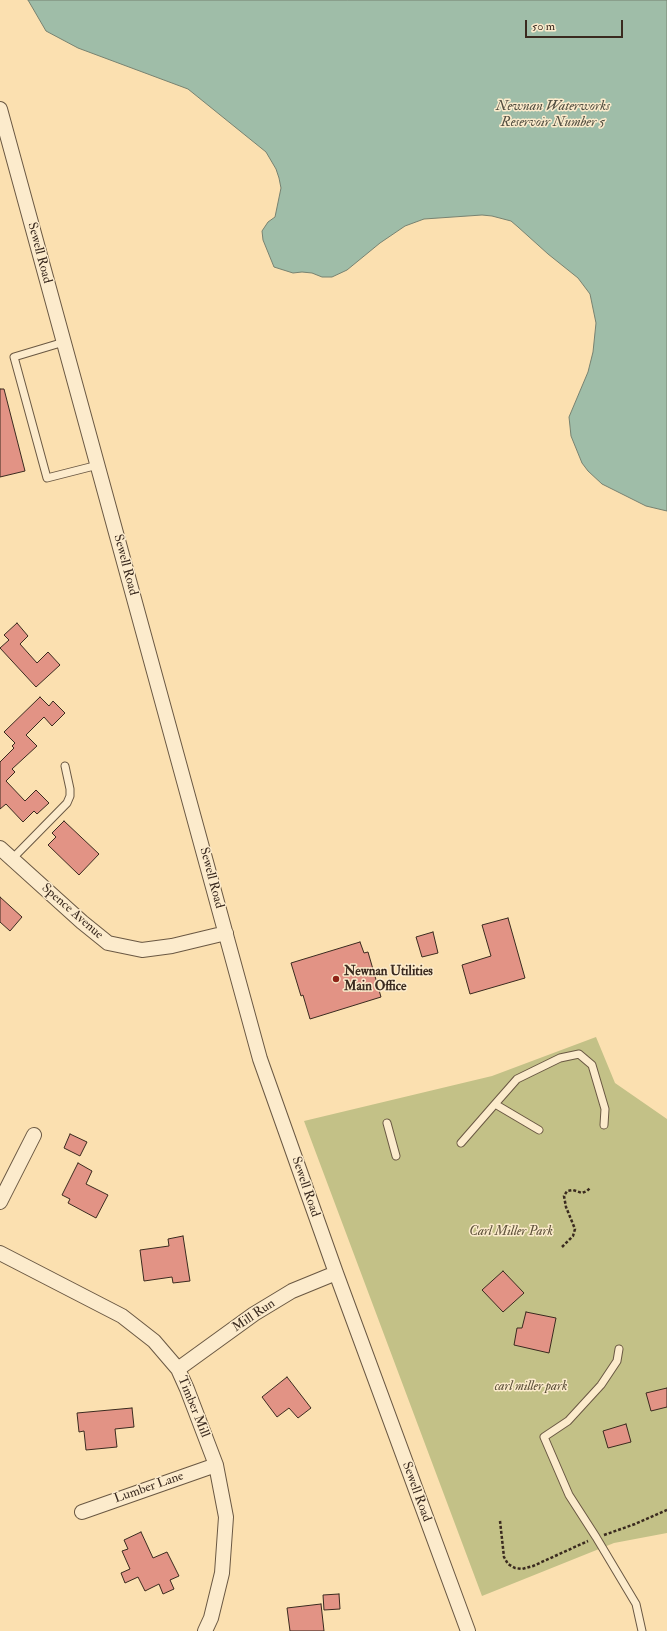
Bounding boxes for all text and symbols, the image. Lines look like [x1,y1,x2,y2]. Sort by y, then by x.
scale bar [527,12,625,38]
text: 50 m [532,19,555,34]
water label: Newnan Waterworks Reservoir Number 5 [496,99,610,132]
street label: Sewell Road [23,221,55,285]
street label: Sewell Road [109,533,141,597]
street label: Sewell Road [195,846,227,910]
street label: Spence Avenue [38,881,106,943]
place label: Newnan Utilities Main Office [344,964,433,995]
marker: Newnan Utilities Main Office [331,974,341,984]
street label: Sewell Road [287,1155,323,1219]
park label: Carl Miller Park [469,1224,553,1240]
street label: Mill Run [230,1296,278,1336]
street label: Timber Mill [174,1374,212,1440]
park label: carl miller park [495,1379,567,1395]
street label: Sewell Road [398,1460,434,1524]
street label: Lumber Lane [112,1469,186,1507]

